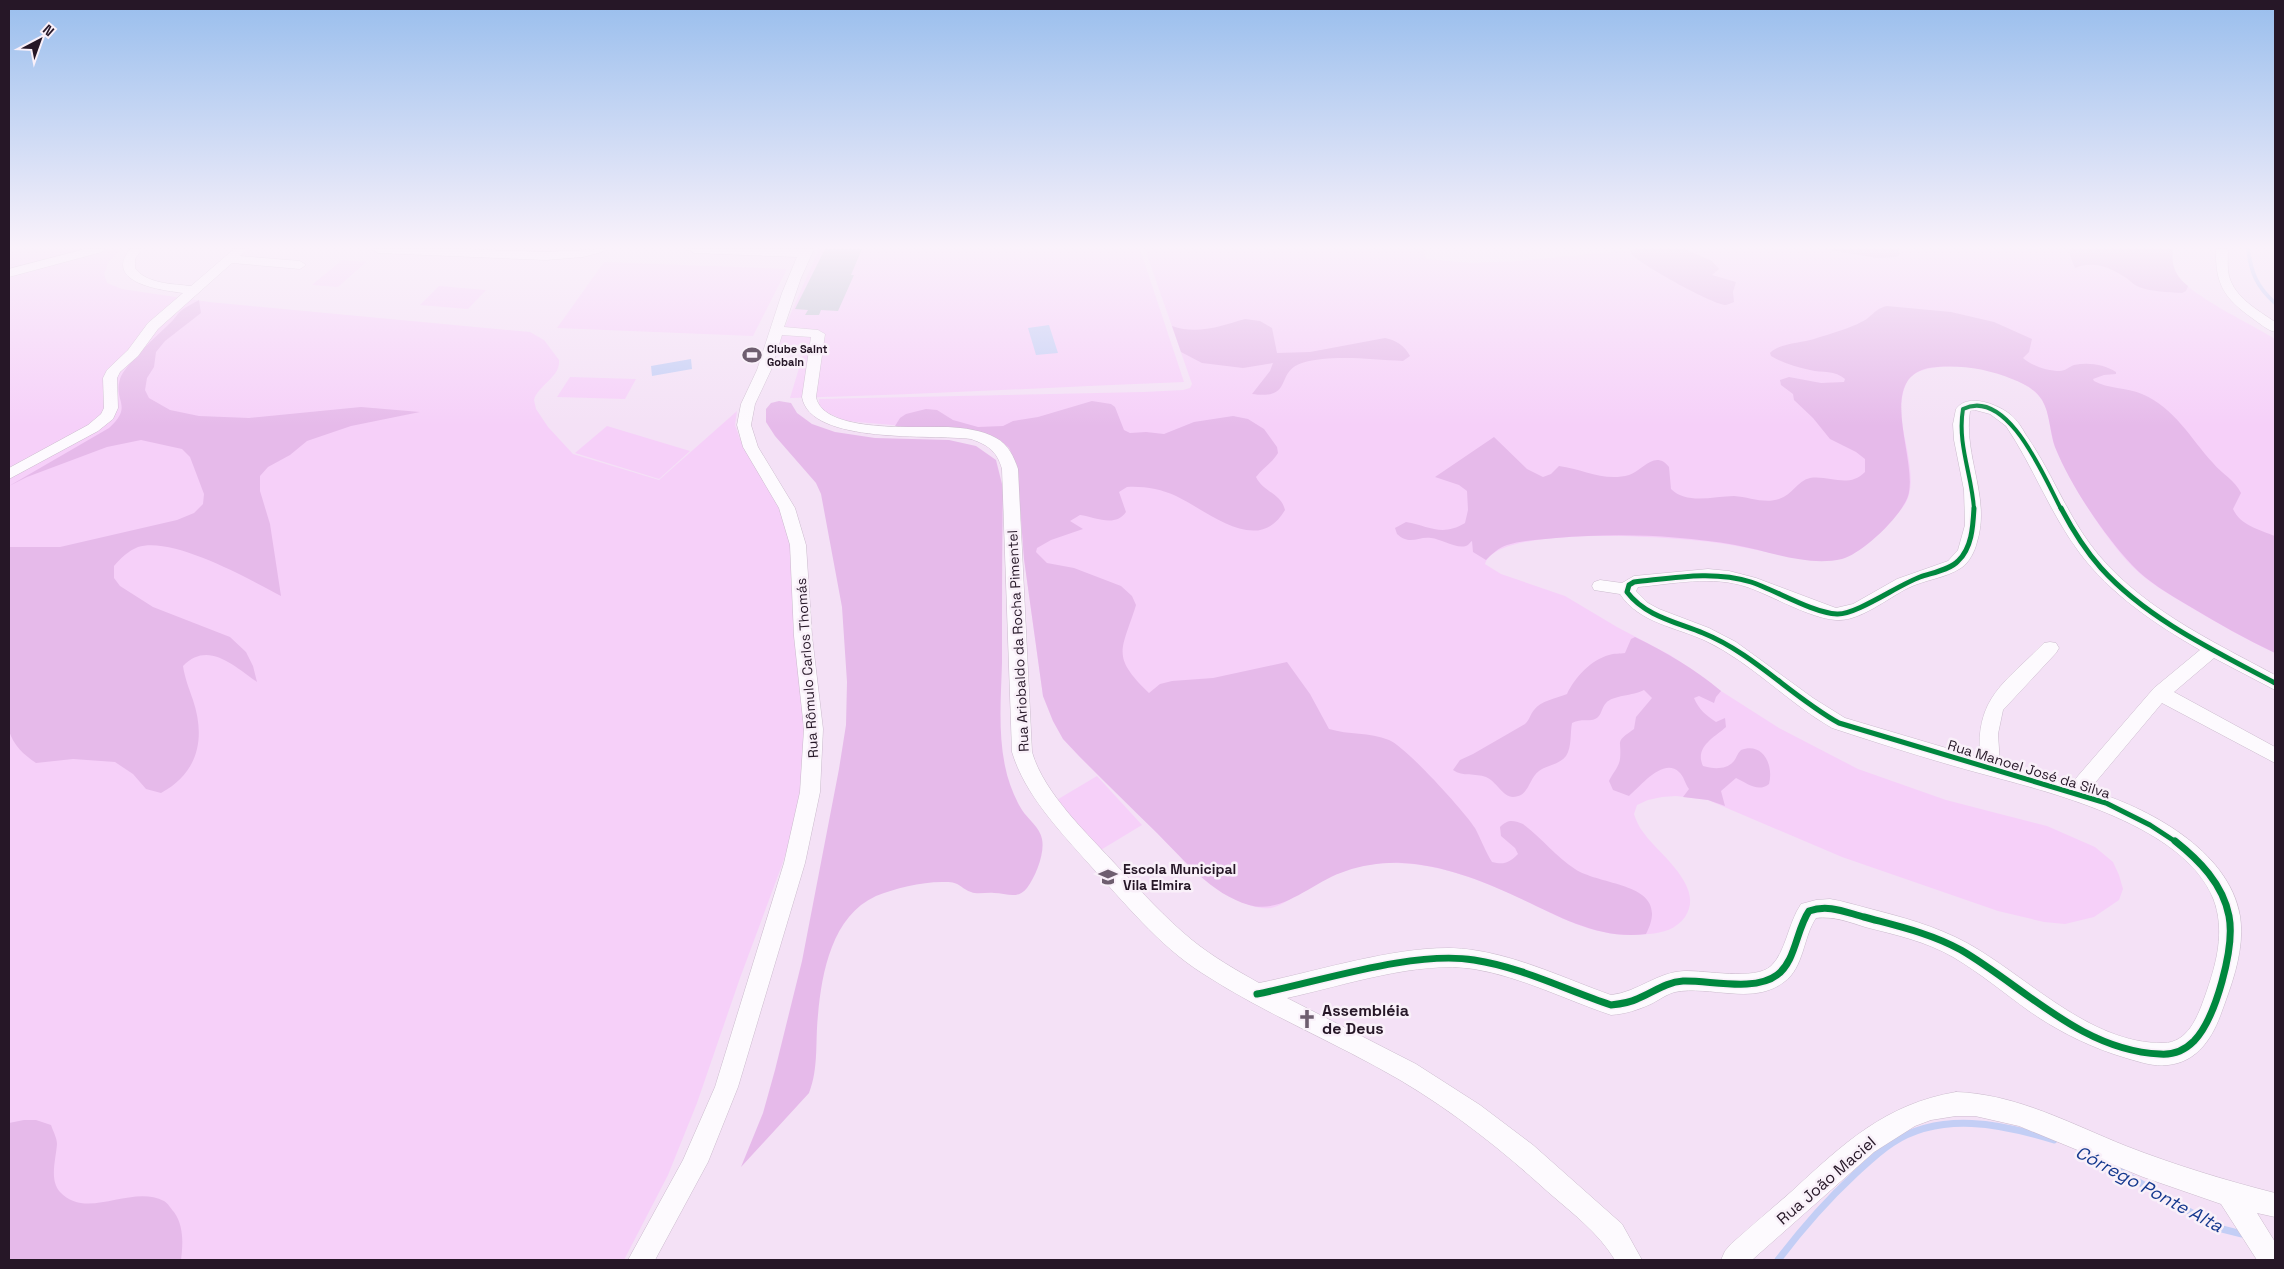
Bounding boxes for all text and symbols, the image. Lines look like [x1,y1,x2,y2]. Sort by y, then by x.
north arrow [15,15,65,65]
text: N [39,20,58,40]
place label: Clube Saint Gobain [767,342,828,369]
sports icon: Clube Saint Gobain [741,344,763,366]
street label: Rua Ariobaldo da Rocha Pimentel [1003,530,1033,752]
street label: Rua Rômulo Carlos Thomás [792,577,822,759]
street label: Rua Manoel José da Silva [1946,736,2112,802]
place label: Escola Municipal Vila Elmira [1123,860,1236,894]
school or university icon: Escola Municipal Vila Elmira [1097,866,1119,888]
place label: Assembléia de Deus [1322,1000,1409,1039]
church icon: Assembléia de Deus [1296,1008,1318,1030]
street label: Rua João Maciel [1772,1131,1880,1229]
water label: Córrego Ponte Alta [2072,1140,2227,1237]

